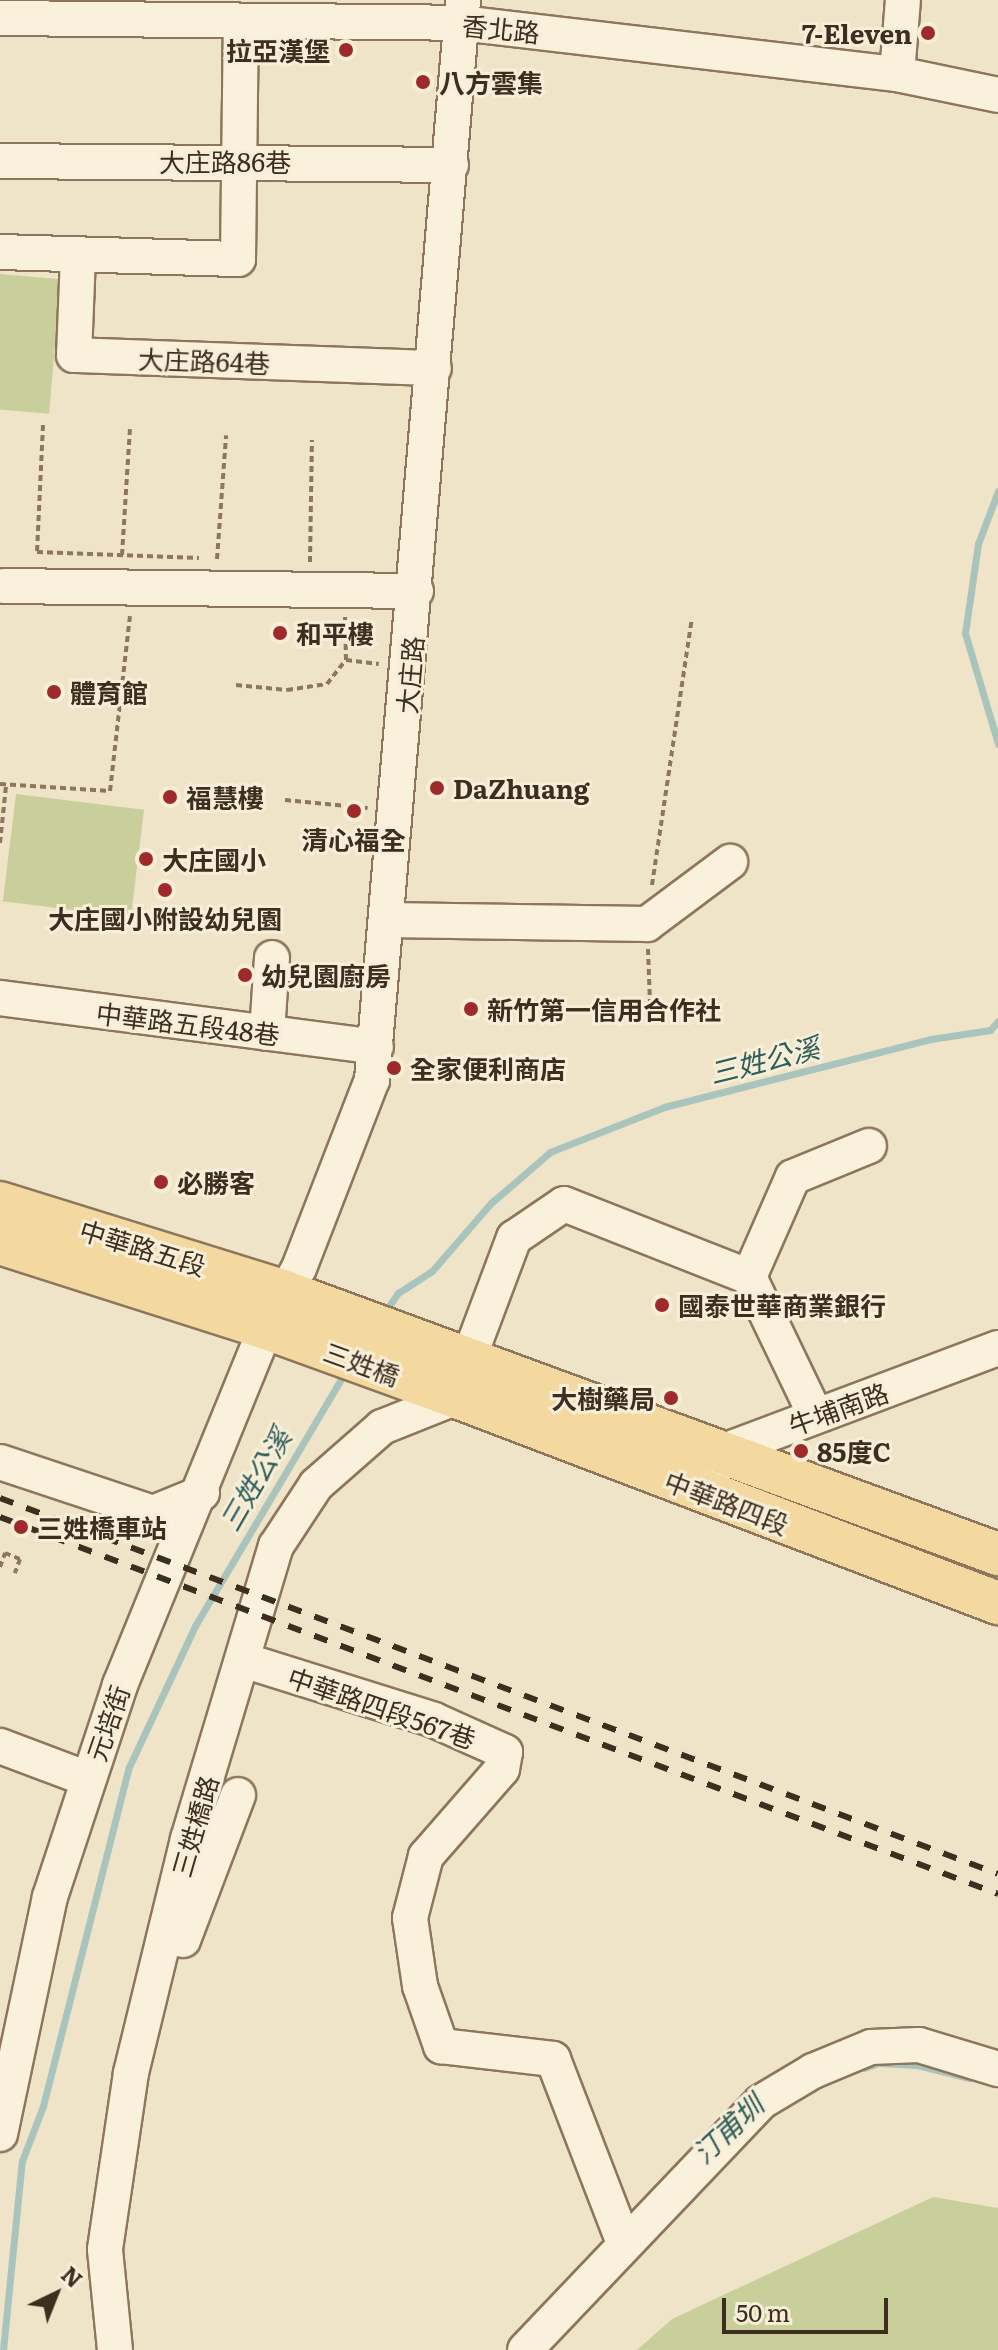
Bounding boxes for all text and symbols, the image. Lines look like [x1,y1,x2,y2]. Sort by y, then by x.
street label: 香北路 [461,8,541,48]
place label: 7-Eleven [802,17,912,49]
marker: 7-Eleven [919,24,937,42]
place label: 拉亞漢堡 [226,34,330,66]
marker: 拉亞漢堡 [337,41,355,59]
place label: 八方雲集 [439,66,543,98]
marker: 八方雲集 [414,73,432,91]
street label: 大庄路86巷 [159,145,291,177]
street label: 大庄路64巷 [137,342,271,378]
place label: 和平樓 [296,617,374,649]
marker: 和平樓 [271,624,289,642]
street label: 大庄路 [390,635,428,715]
place label: 體育館 [70,676,148,708]
marker: 體育館 [45,683,63,701]
place label: DaZhuang [453,772,589,804]
marker: DaZhuang [428,779,446,797]
place label: 福慧樓 [186,781,264,813]
marker: 福慧樓 [161,788,179,806]
marker: 清心福全 [345,802,363,820]
place label: 清心福全 [302,823,406,855]
place label: 大庄國小 [162,843,266,875]
marker: 大庄國小 [137,850,155,868]
marker: 大庄國小附設幼兒園 [156,881,174,899]
place label: 大庄國小附設幼兒園 [48,902,282,934]
place label: 幼兒園廚房 [261,959,391,991]
marker: 幼兒園廚房 [236,966,254,984]
place label: 新竹第一信用合作社 [487,993,721,1025]
street label: 中華路五段48巷 [94,996,282,1050]
marker: 新竹第一信用合作社 [462,1000,480,1018]
water label: 三姓公溪 [706,1029,822,1089]
place label: 全家便利商店 [410,1052,566,1084]
marker: 全家便利商店 [385,1059,403,1077]
place label: 必勝客 [177,1166,255,1198]
marker: 必勝客 [152,1173,170,1191]
street label: 中華路五段 [76,1213,210,1281]
place label: 國泰世華商業銀行 [678,1289,886,1321]
marker: 國泰世華商業銀行 [653,1296,671,1314]
street label: 三姓橋 [320,1335,404,1391]
street label: 牛埔南路 [784,1376,892,1440]
place label: 大樹藥局 [551,1382,655,1414]
marker: 大樹藥局 [662,1389,680,1407]
water label: 三姓公溪 [211,1422,297,1536]
place label: 85度C [817,1435,891,1467]
marker: 85度C [792,1442,810,1460]
street label: 中華路四段 [661,1464,793,1540]
place label: 三姓橋車站 [37,1511,167,1543]
marker: 三姓橋車站 [12,1518,30,1536]
street label: 中華路四段567巷 [284,1660,480,1754]
street label: 元培街 [80,1681,134,1765]
street label: 三姓橋路 [165,1772,223,1880]
water label: 汀甫圳 [685,2087,769,2169]
north arrow [16,2254,96,2334]
text: N [55,2258,91,2294]
scale bar [726,2282,892,2332]
text: 50 m [736,2294,790,2329]

